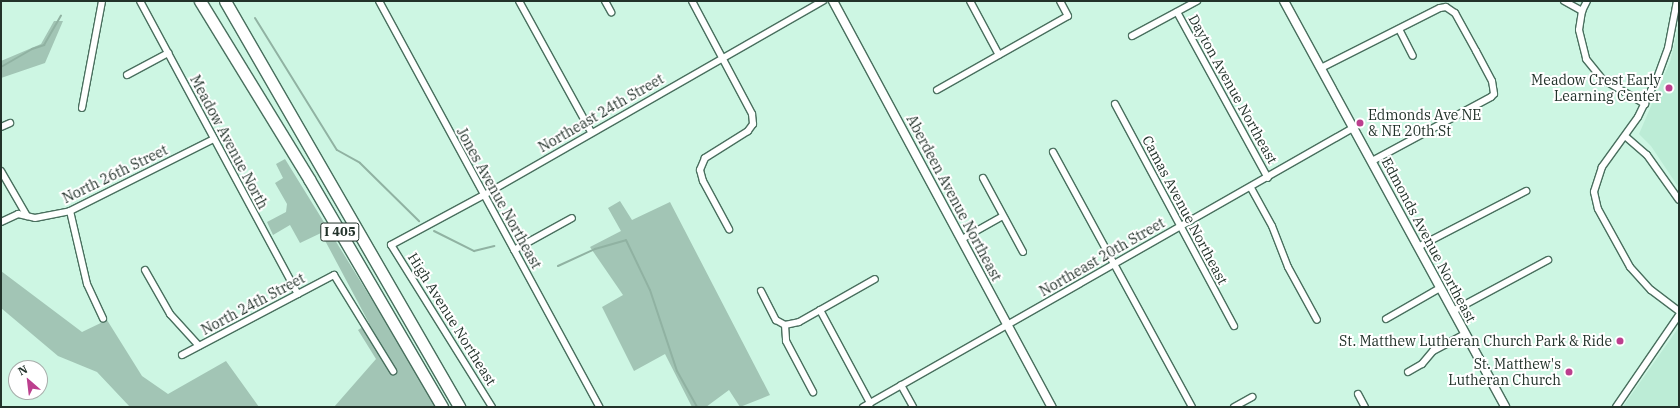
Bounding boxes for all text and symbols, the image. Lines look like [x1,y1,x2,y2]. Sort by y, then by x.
street label: Dayton Avenue Northeast [1185,11,1281,167]
street label: Northeast 24th Street [535,70,667,156]
street label: Meadow Avenue North [187,72,271,212]
place label: Meadow Crest Early Learning Center [1531,72,1661,104]
marker: Meadow Crest Early Learning Center [1664,83,1674,93]
place label: Edmonds Ave NE & NE 20th St [1368,107,1481,140]
street label: Aberdeen Avenue Northeast [903,112,1005,284]
marker: Edmonds Ave NE & NE 20th St [1355,118,1365,128]
street label: Jones Avenue Northeast [453,124,545,272]
street label: Camas Avenue Northeast [1139,133,1231,287]
street label: North 26th Street [60,141,170,207]
street label: Edmonds Avenue Northeast [1378,155,1480,325]
street label: Northeast 20th Street [1036,214,1168,300]
road number: I 405 [320,221,360,243]
street label: High Avenue Northeast [404,250,500,388]
street label: North 24th Street [198,270,308,338]
place label: St. Matthew Lutheran Church Park & Ride [1339,333,1612,349]
marker: St. Matthew Lutheran Church Park & Ride [1615,336,1625,346]
place label: St. Matthew's Lutheran Church [1448,356,1561,388]
north arrow [8,360,48,400]
text: N [16,362,30,379]
marker: St. Matthew's Lutheran Church [1564,367,1574,377]

